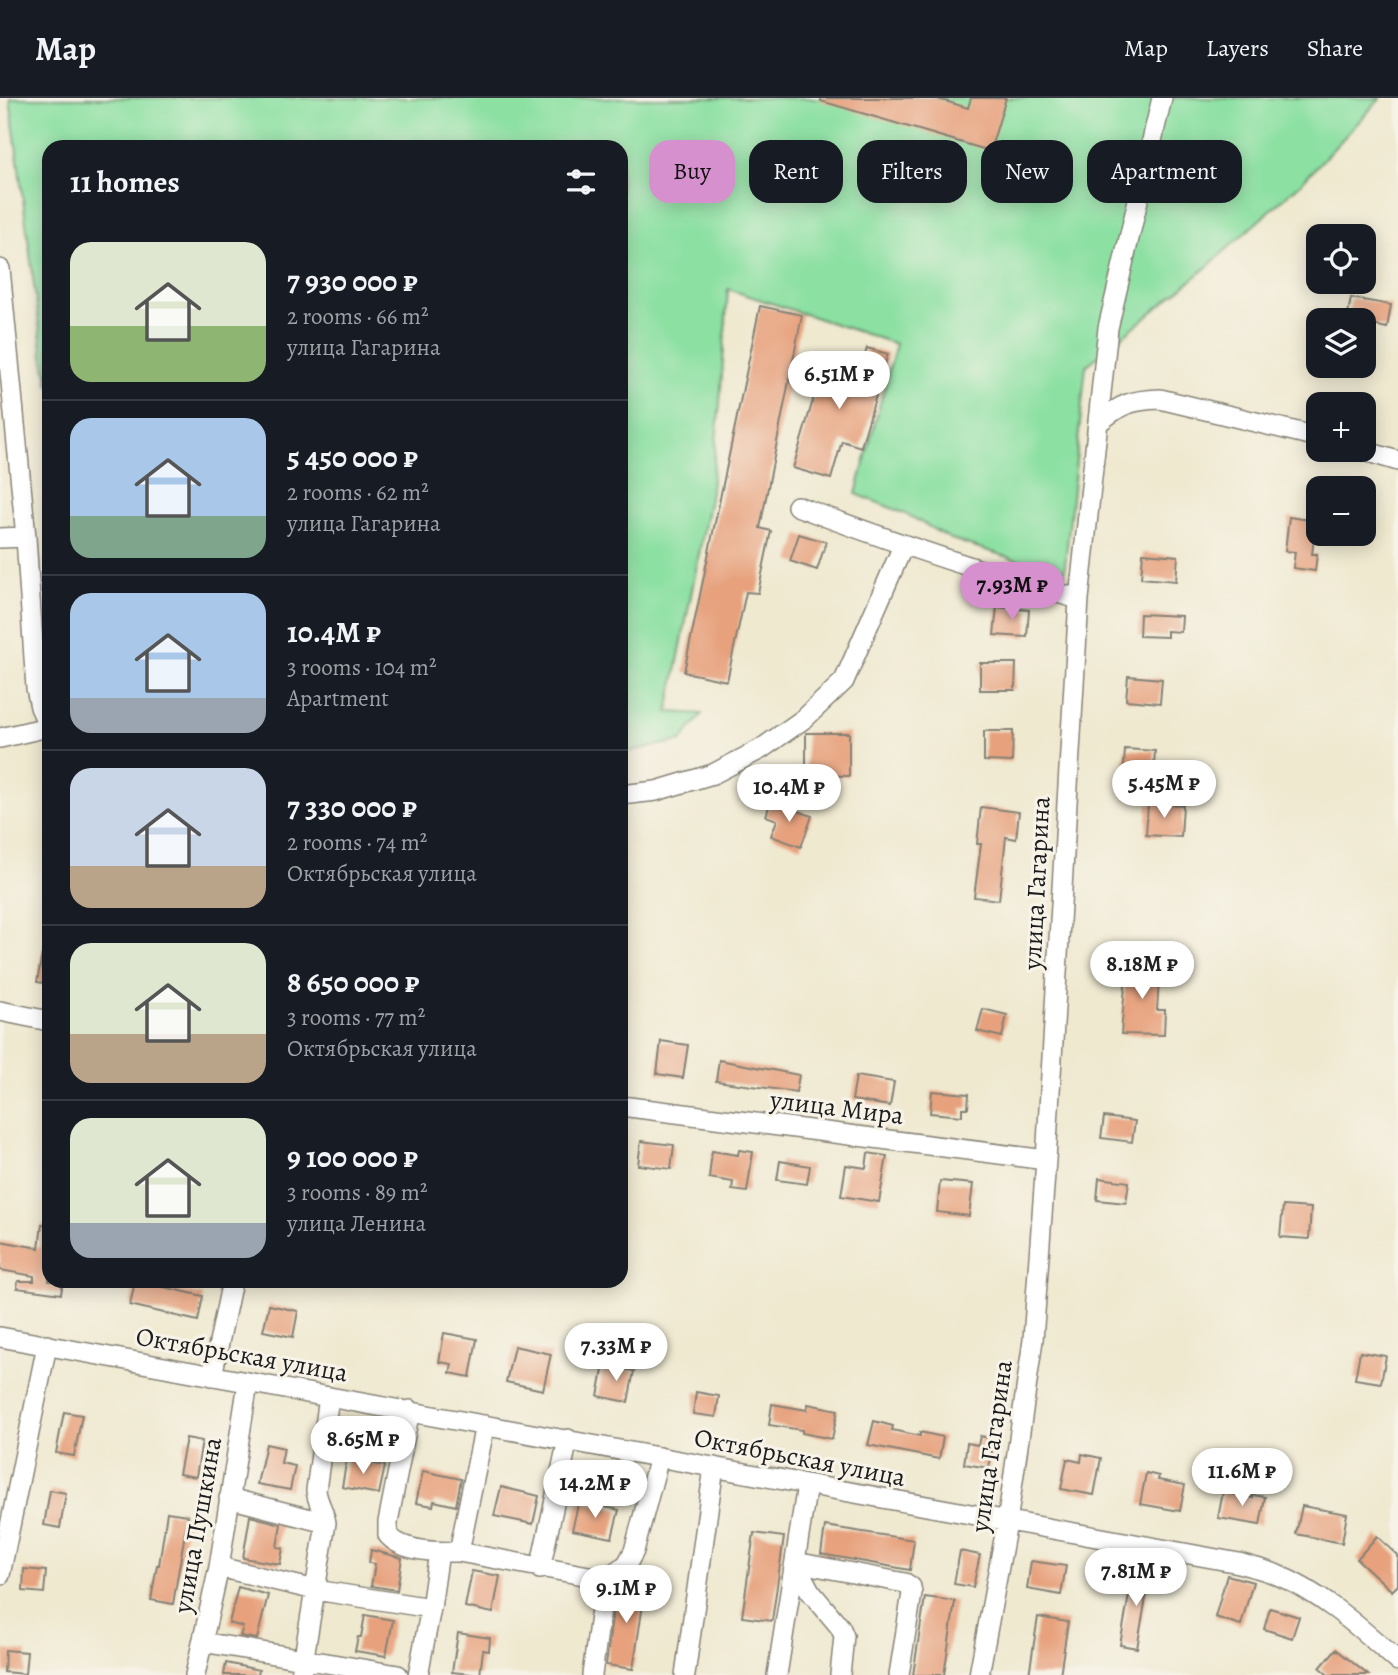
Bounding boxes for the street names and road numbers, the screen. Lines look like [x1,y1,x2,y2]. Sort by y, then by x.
street label: улица Гагарина [1014,795,1059,972]
street label: улица Мира [767,1082,906,1133]
street label: Октябрьская улица [133,1319,351,1390]
street label: улица Гагарина [962,1358,1021,1535]
street label: Октябрьская улица [691,1420,909,1495]
street label: улица Пушкина [165,1434,230,1617]

